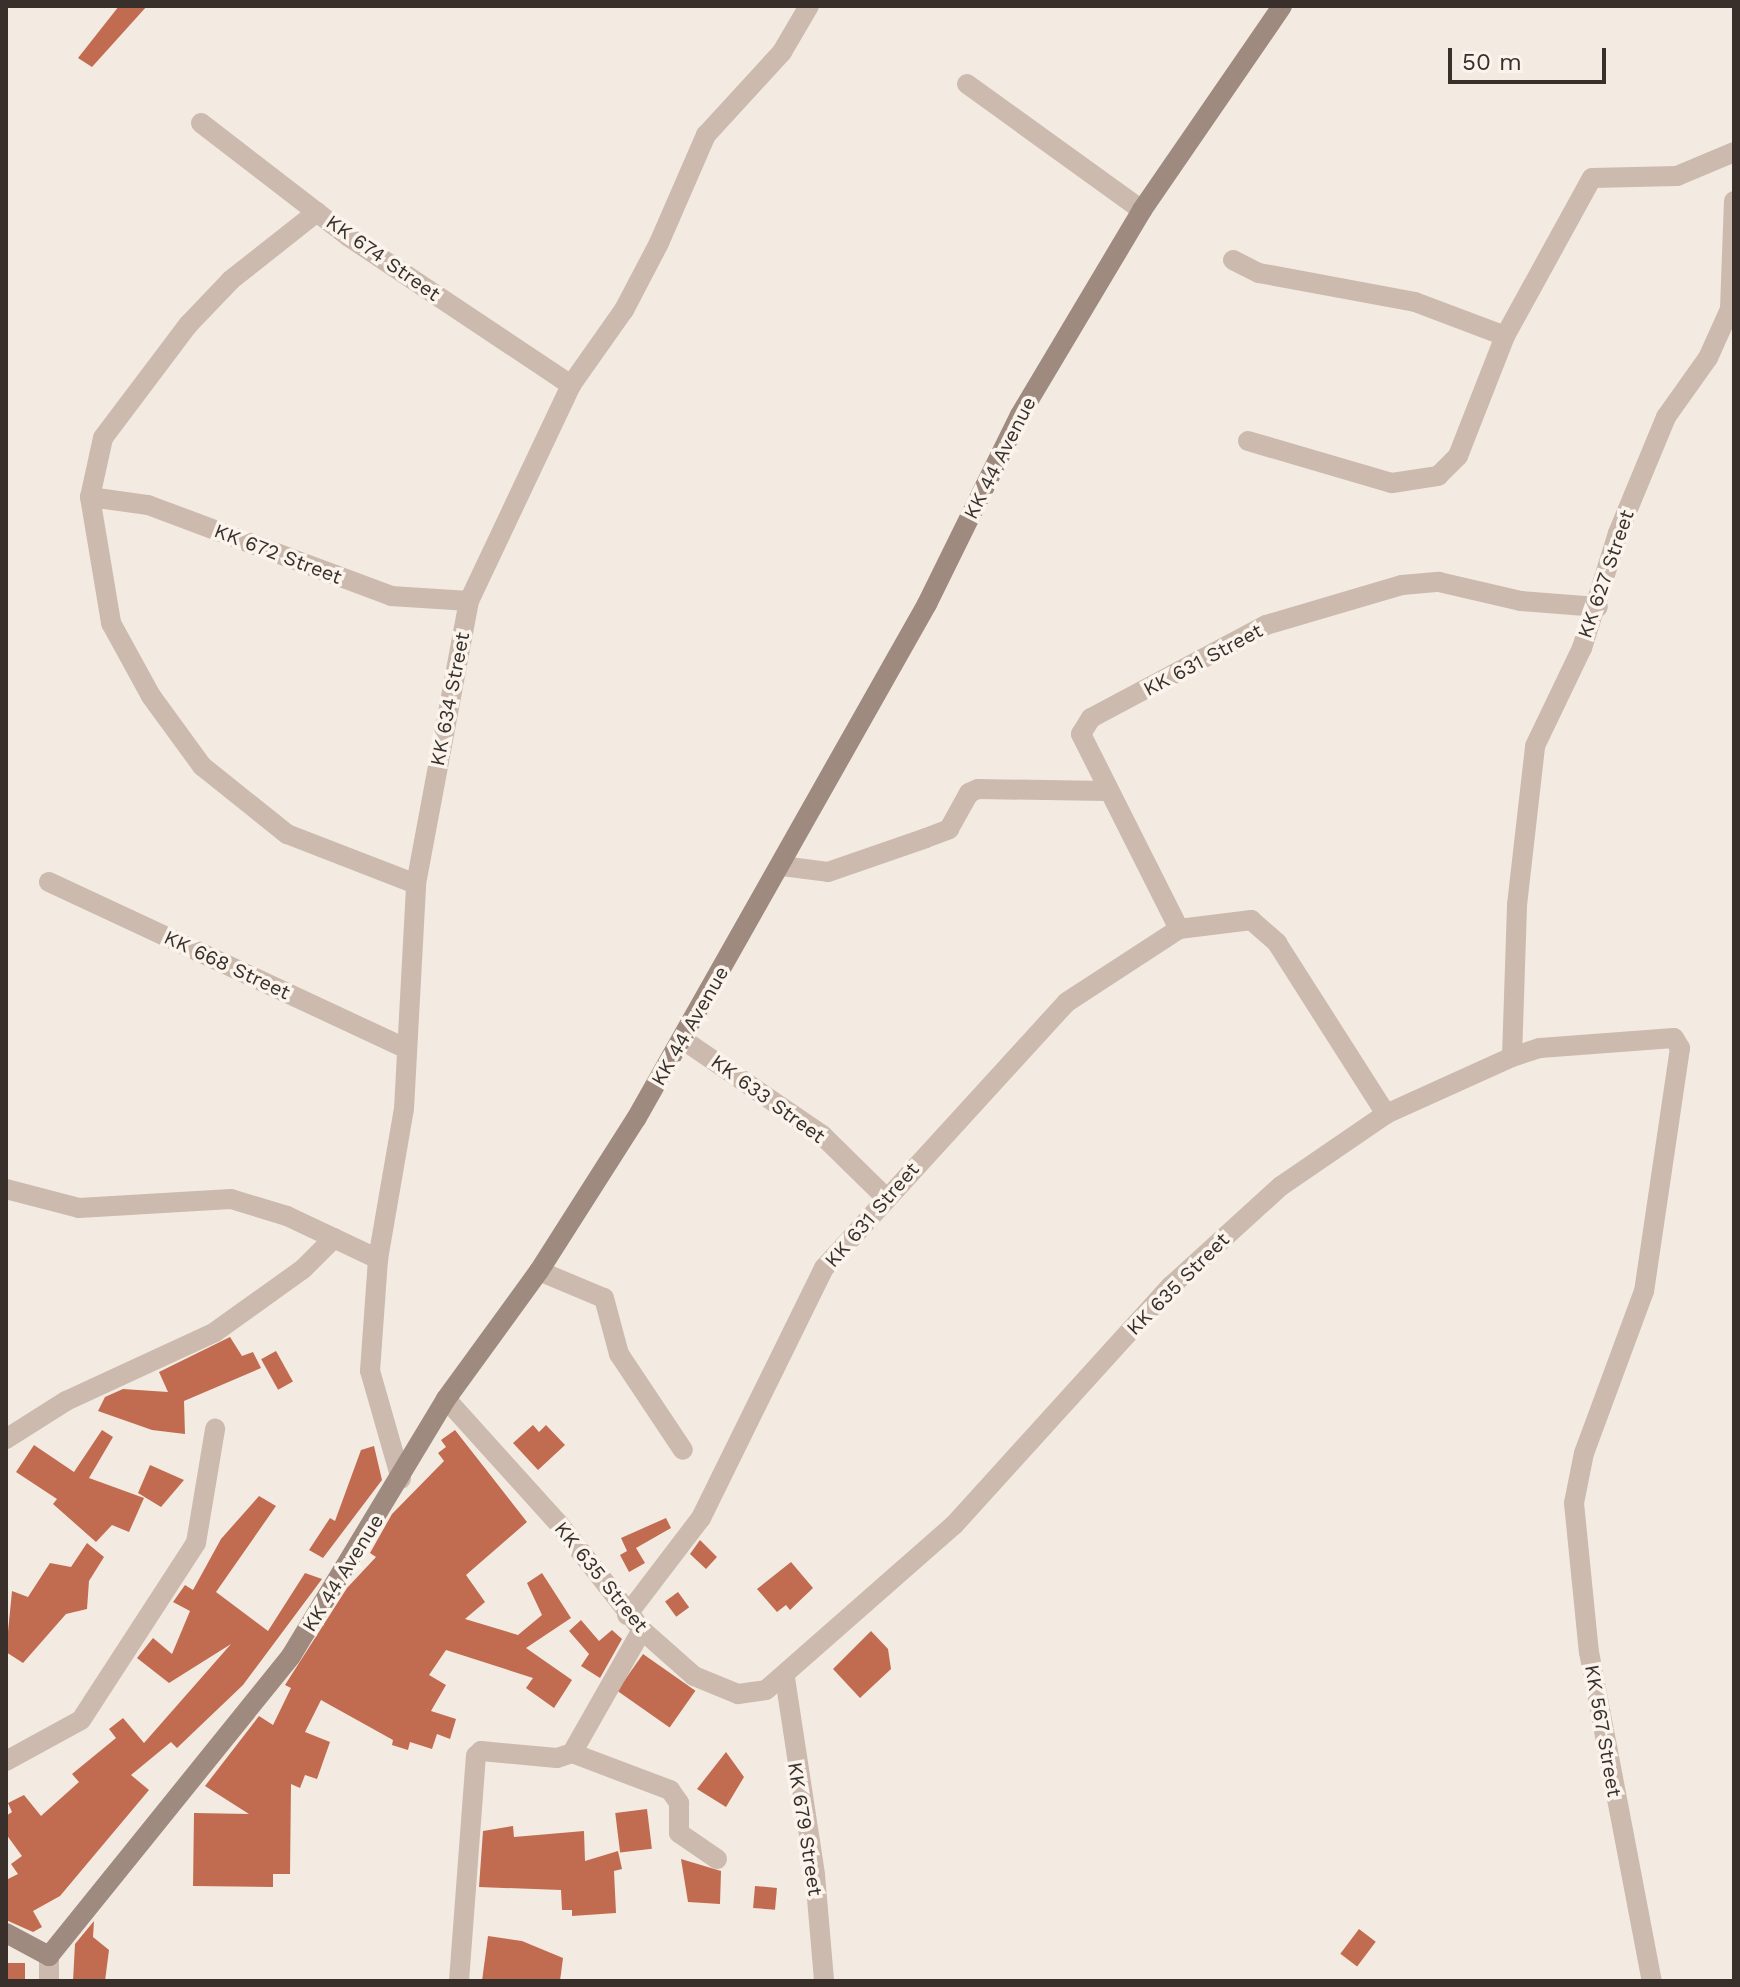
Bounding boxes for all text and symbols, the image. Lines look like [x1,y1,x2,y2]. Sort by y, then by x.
scale bar [1452,32,1610,82]
text: 50 m [1462,48,1522,76]
street label: KK 674 Street [321,210,445,306]
street label: KK 44 Avenue [959,392,1041,524]
street label: KK 627 Street [1573,506,1639,642]
street label: KK 672 Street [211,519,345,589]
street label: KK 631 Street [1139,618,1267,702]
street label: KK 634 Street [425,630,475,768]
street label: KK 668 Street [160,925,294,1005]
street label: KK 44 Avenue [646,962,734,1090]
street label: KK 633 Street [706,1049,830,1149]
street label: KK 631 Street [820,1157,924,1273]
street label: KK 635 Street [1122,1228,1234,1340]
street label: KK 44 Avenue [297,1509,389,1637]
street label: KK 635 Street [549,1517,653,1637]
street label: KK 567 Street [1579,1662,1627,1800]
street label: KK 679 Street [783,1760,827,1898]

